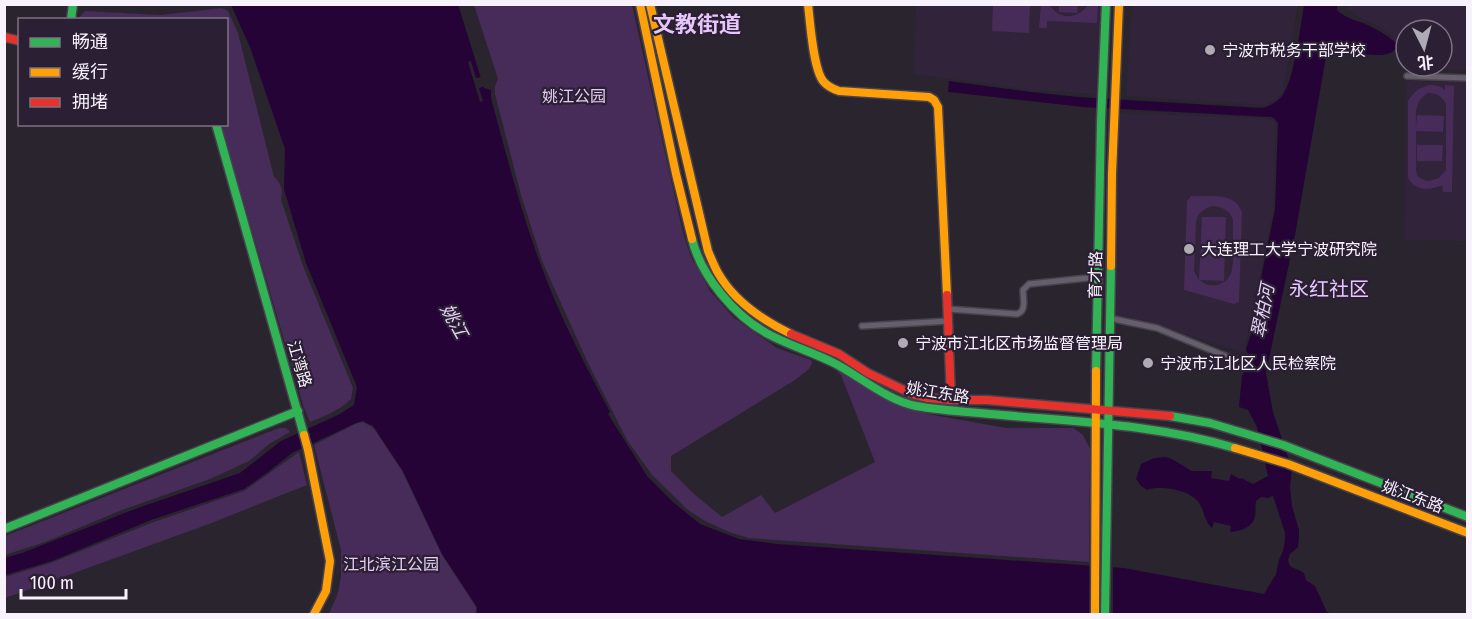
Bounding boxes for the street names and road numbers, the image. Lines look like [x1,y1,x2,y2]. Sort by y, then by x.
street label: 育才路 [1086,251,1105,299]
street label: 江湾路 [284,338,315,390]
street label: 姚江东路 [905,378,971,407]
street label: 姚江东路 [1380,476,1446,517]

